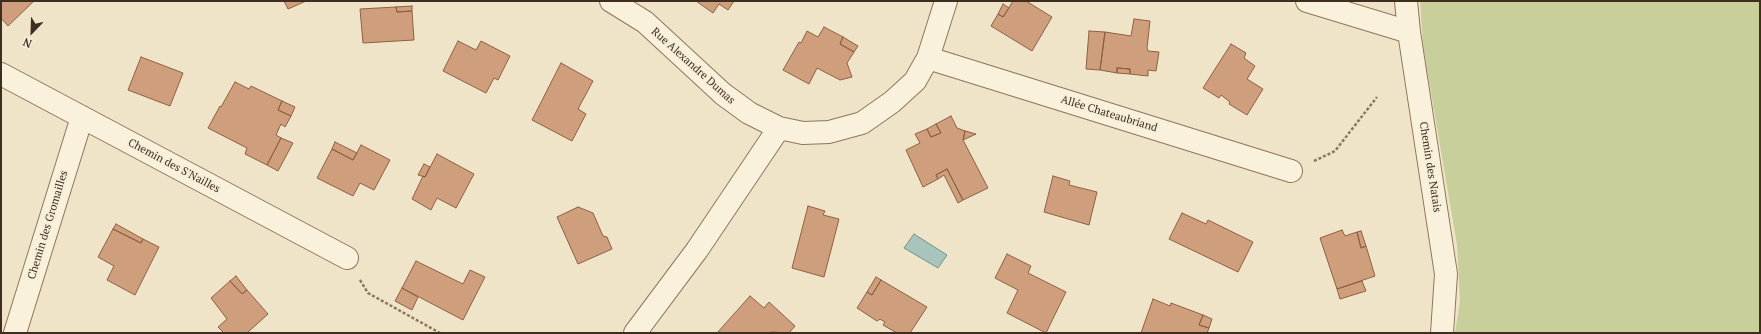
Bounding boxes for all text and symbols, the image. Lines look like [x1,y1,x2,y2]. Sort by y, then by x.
north arrow [12,12,52,52]
street label: Rue Alexandre Dumas [648,25,738,107]
text: N [21,35,34,51]
street label: Allée Chateaubriand [1059,93,1159,135]
street label: Chemin des Natais [1416,121,1444,213]
street label: Chemin des S'Nailles [126,136,222,196]
street label: Chemin des Gromailles [25,169,71,281]

